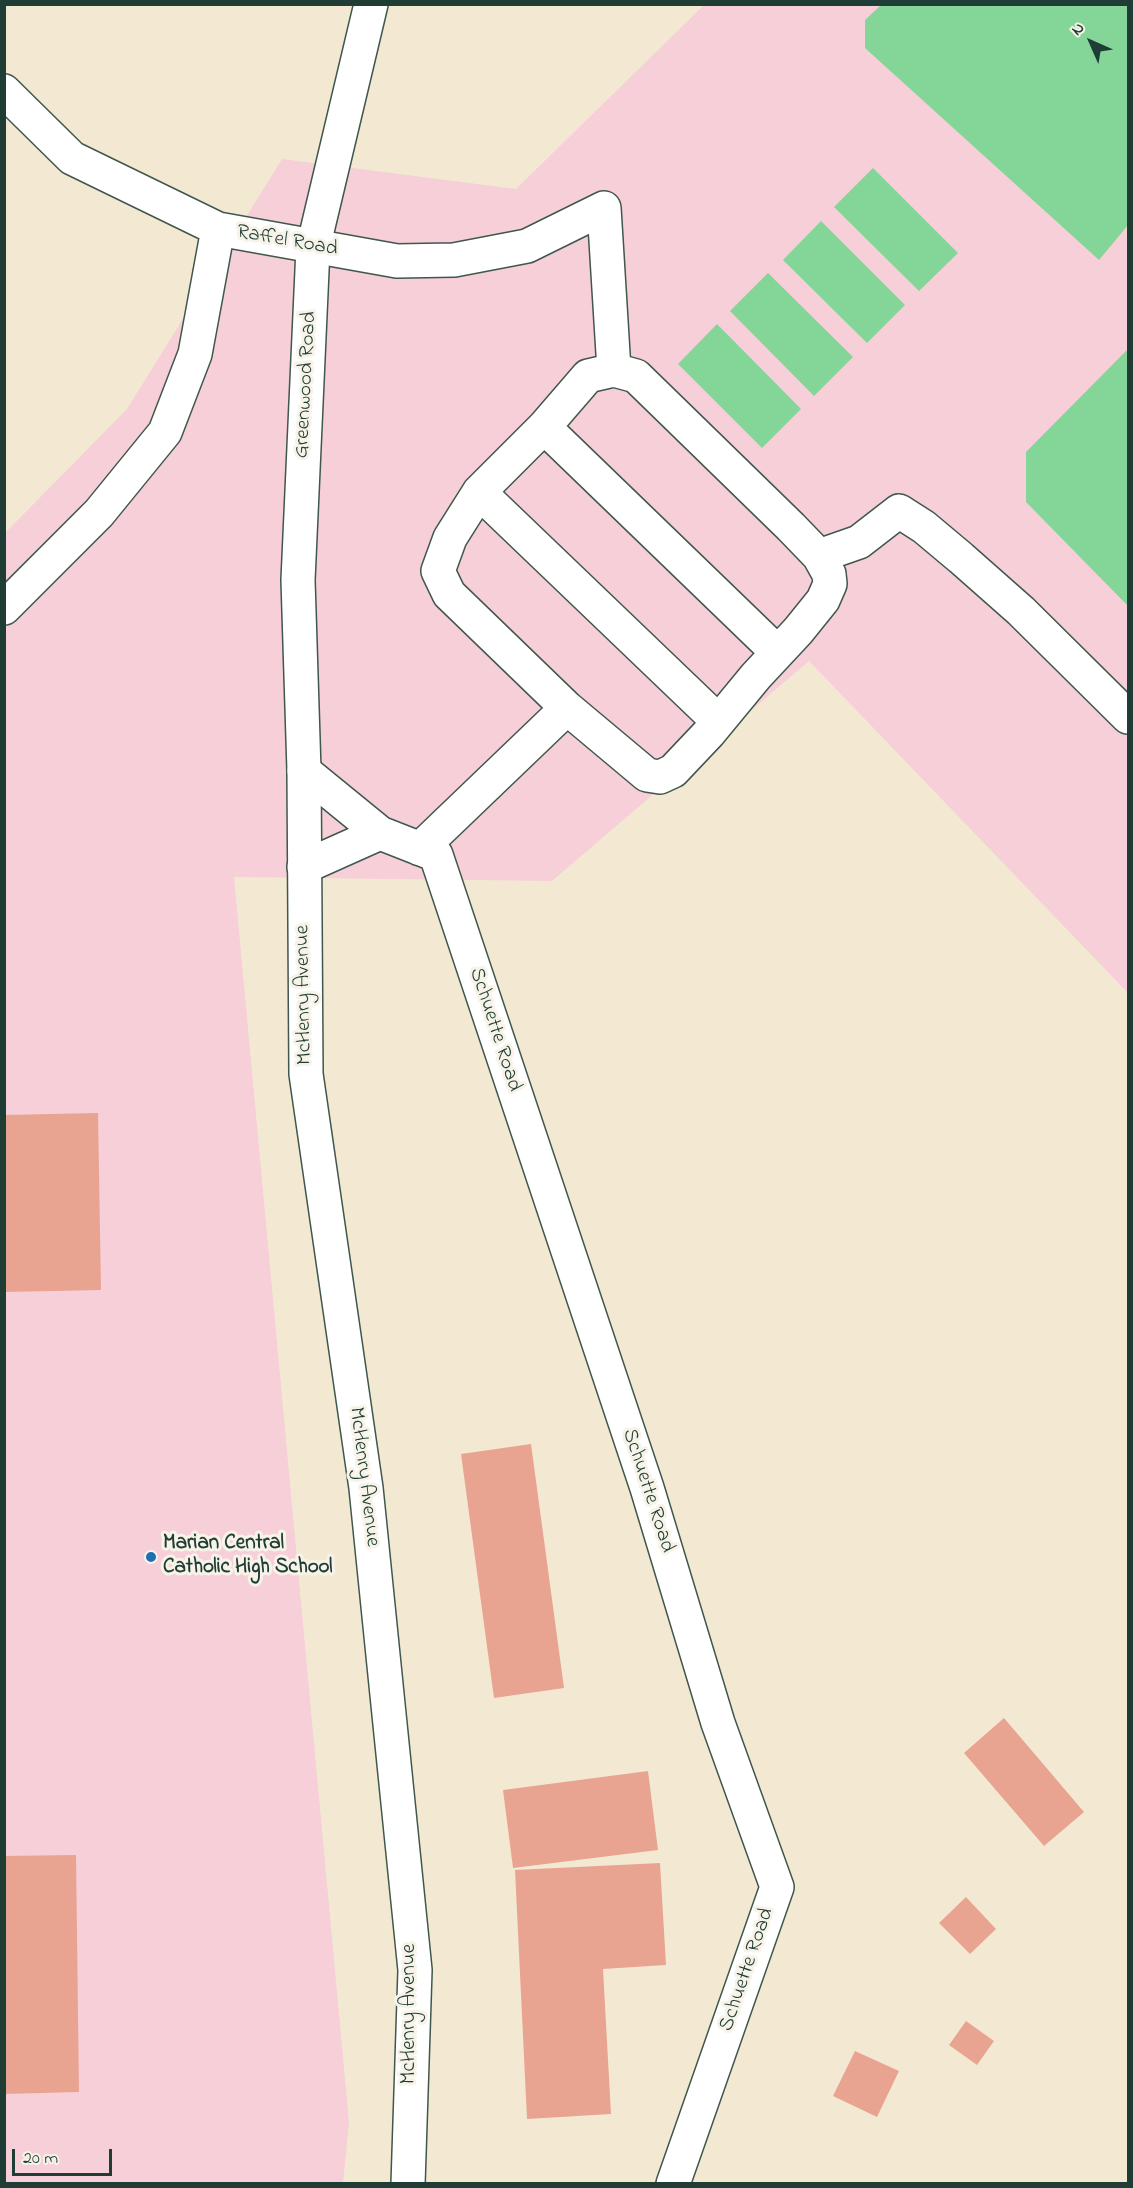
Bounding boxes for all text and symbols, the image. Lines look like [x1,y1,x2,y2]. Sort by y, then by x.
north arrow [1061,12,1121,72]
text: N [1066,17,1091,42]
street label: Raffel Road [235,221,339,263]
street label: Greenwood Road [291,311,323,459]
street label: McHenry Avenue [291,925,319,1065]
street label: Schuette Road [462,965,526,1095]
street label: McHenry Avenue [342,1406,384,1548]
street label: Schuette Road [615,1426,679,1556]
place label: Marian Central Catholic High School [163,1532,332,1582]
marker: Marian Central Catholic High School [144,1550,158,1564]
street label: Schuette Road [715,1905,781,2035]
street label: McHenry Avenue [398,1944,424,2084]
scale bar [15,2137,116,2175]
text: 20 m [23,2146,58,2172]

